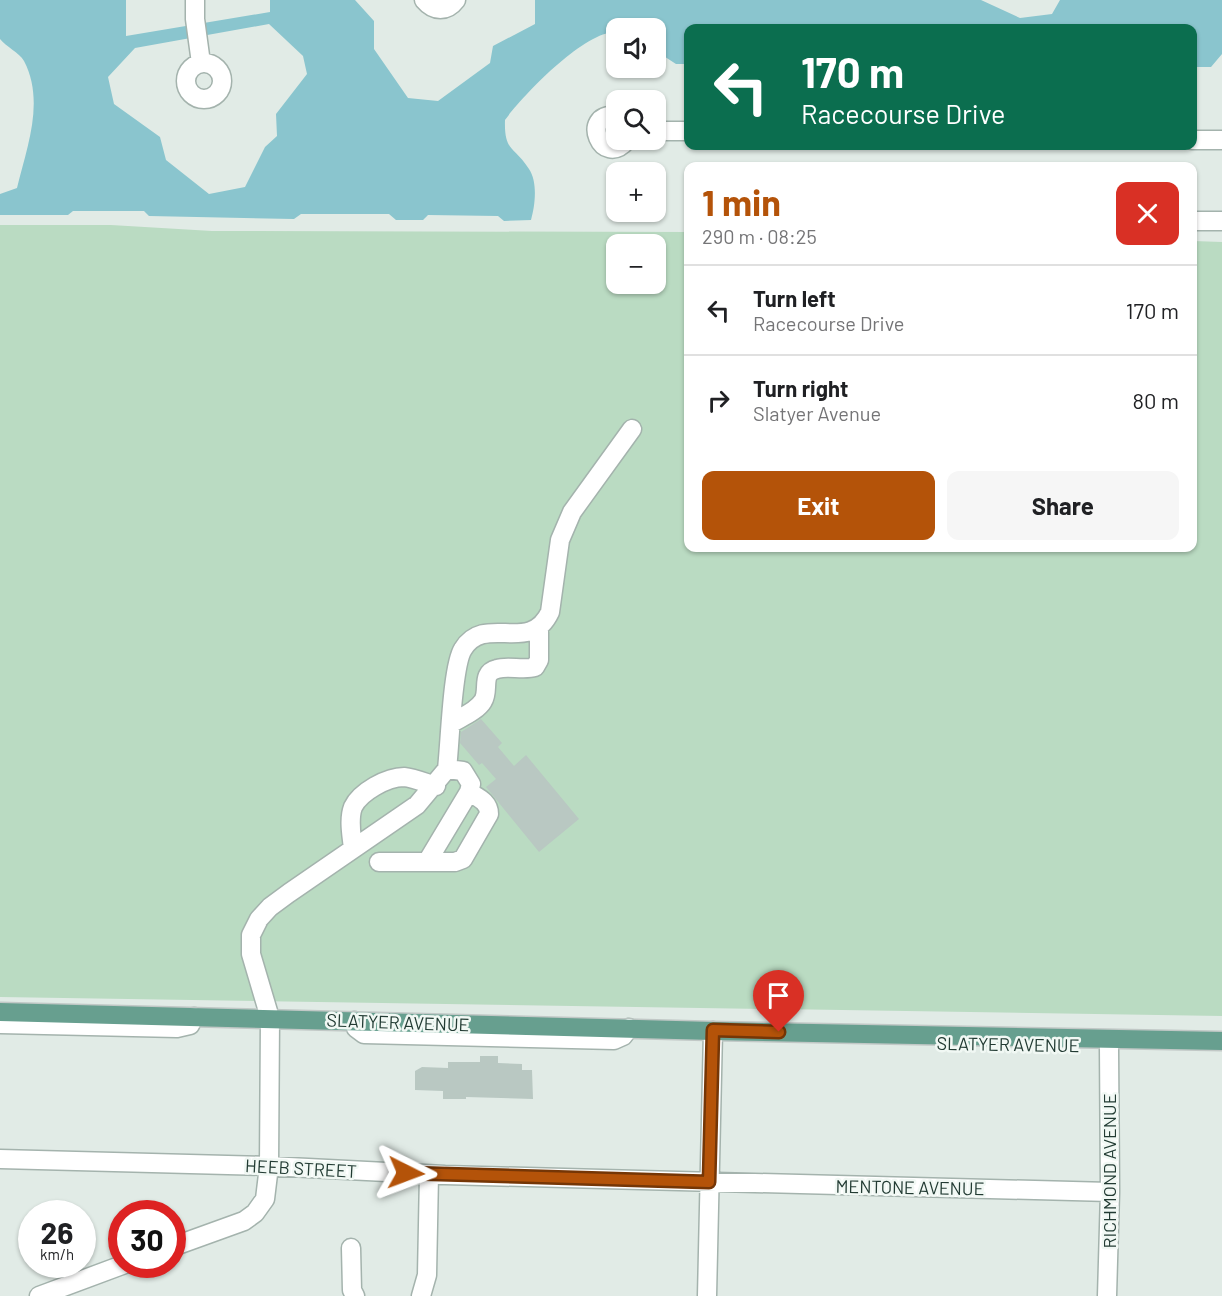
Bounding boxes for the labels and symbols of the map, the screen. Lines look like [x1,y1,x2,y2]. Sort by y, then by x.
pin [753,970,804,1032]
street label: SLATYER AVENUE [326,1009,470,1035]
street label: SLATYER AVENUE [936,1032,1080,1056]
street label: RICHMOND AVENUE [1098,1093,1120,1249]
position arrow [374,1141,438,1205]
street label: HEEB STREET [245,1154,357,1182]
street label: MENTONE AVENUE [835,1175,985,1199]
speed limit sign: 30 [108,1200,186,1278]

